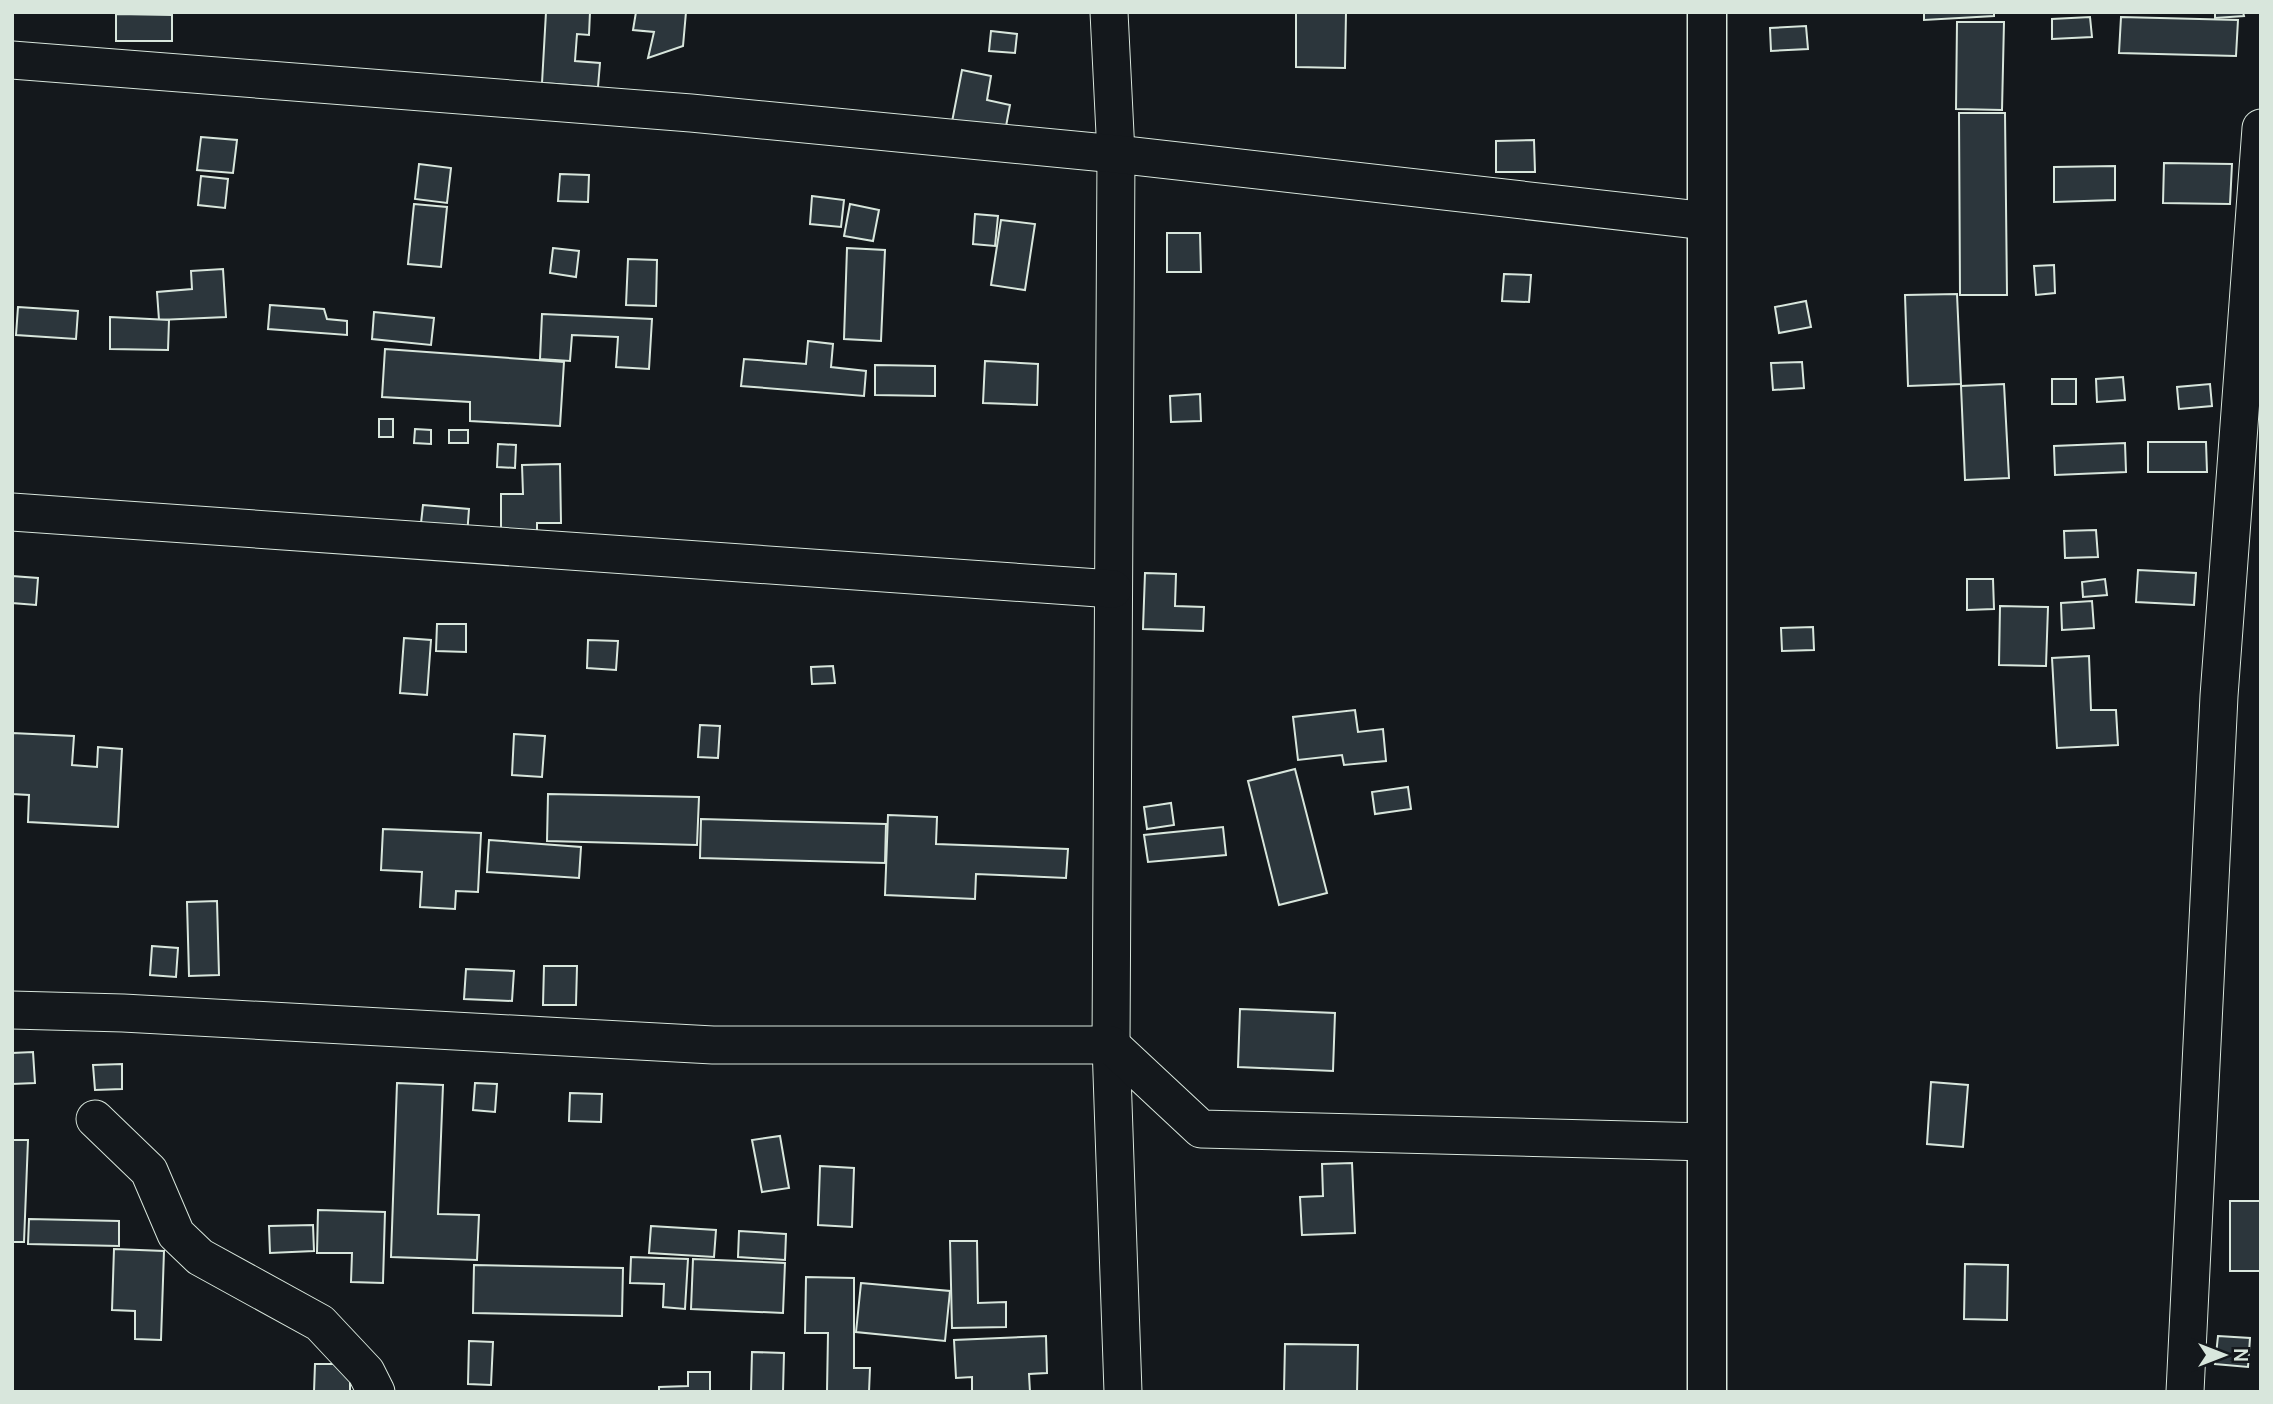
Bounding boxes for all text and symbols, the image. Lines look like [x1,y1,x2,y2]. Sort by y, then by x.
north arrow [2189,1320,2259,1390]
text: N [2228,1348,2254,1362]

